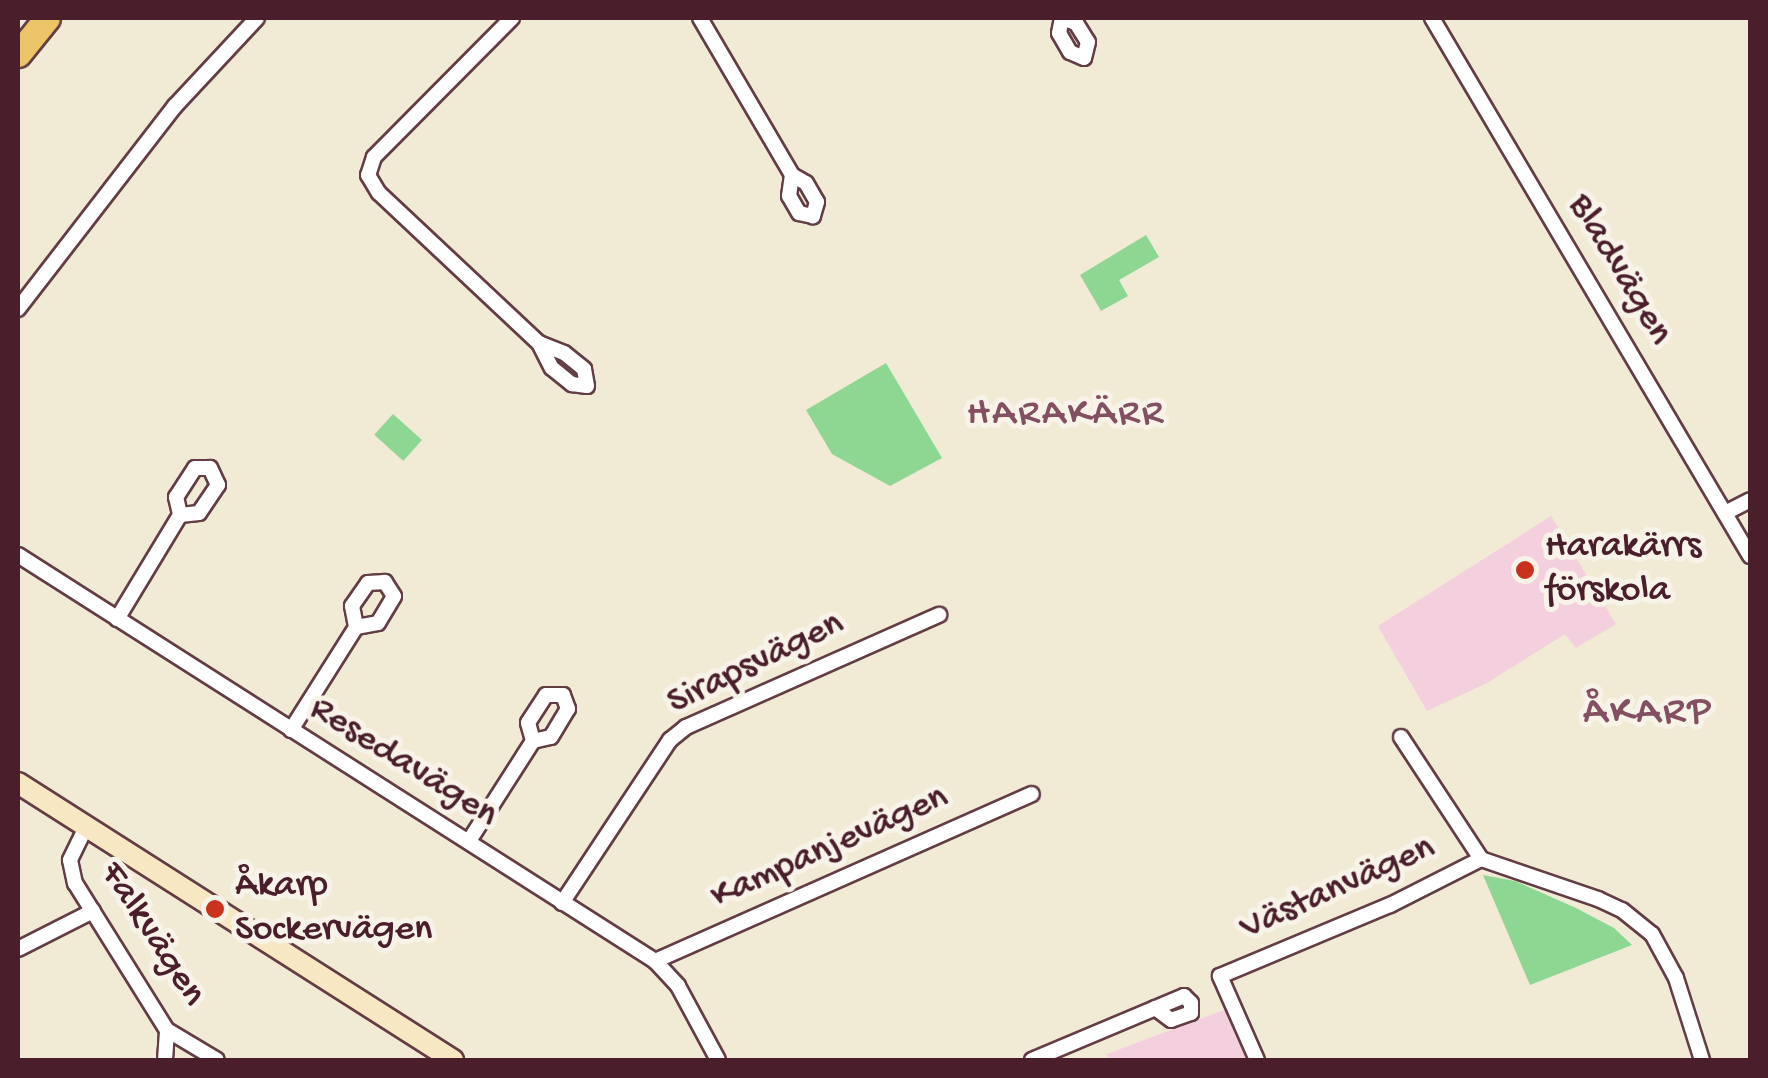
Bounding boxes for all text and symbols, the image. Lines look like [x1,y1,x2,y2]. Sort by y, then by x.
street label: Bladvägen [1556,186,1682,354]
district label: HARAKÄRR [967,391,1165,439]
place label: Harakärrs förskola [1545,525,1701,614]
marker: Harakärrs förskola [1514,559,1536,581]
street label: Sirapsvägen [661,602,851,726]
street label: Resedavägen [300,687,506,839]
district label: ÅKARP [1583,689,1713,739]
street label: Kampanjevägen [704,775,956,921]
street label: Västanvägen [1234,826,1442,952]
street label: Falkvägen [87,854,215,1016]
place label: Åkarp Sockervägen [235,864,432,954]
marker: Åkarp Sockervägen [204,898,226,920]

